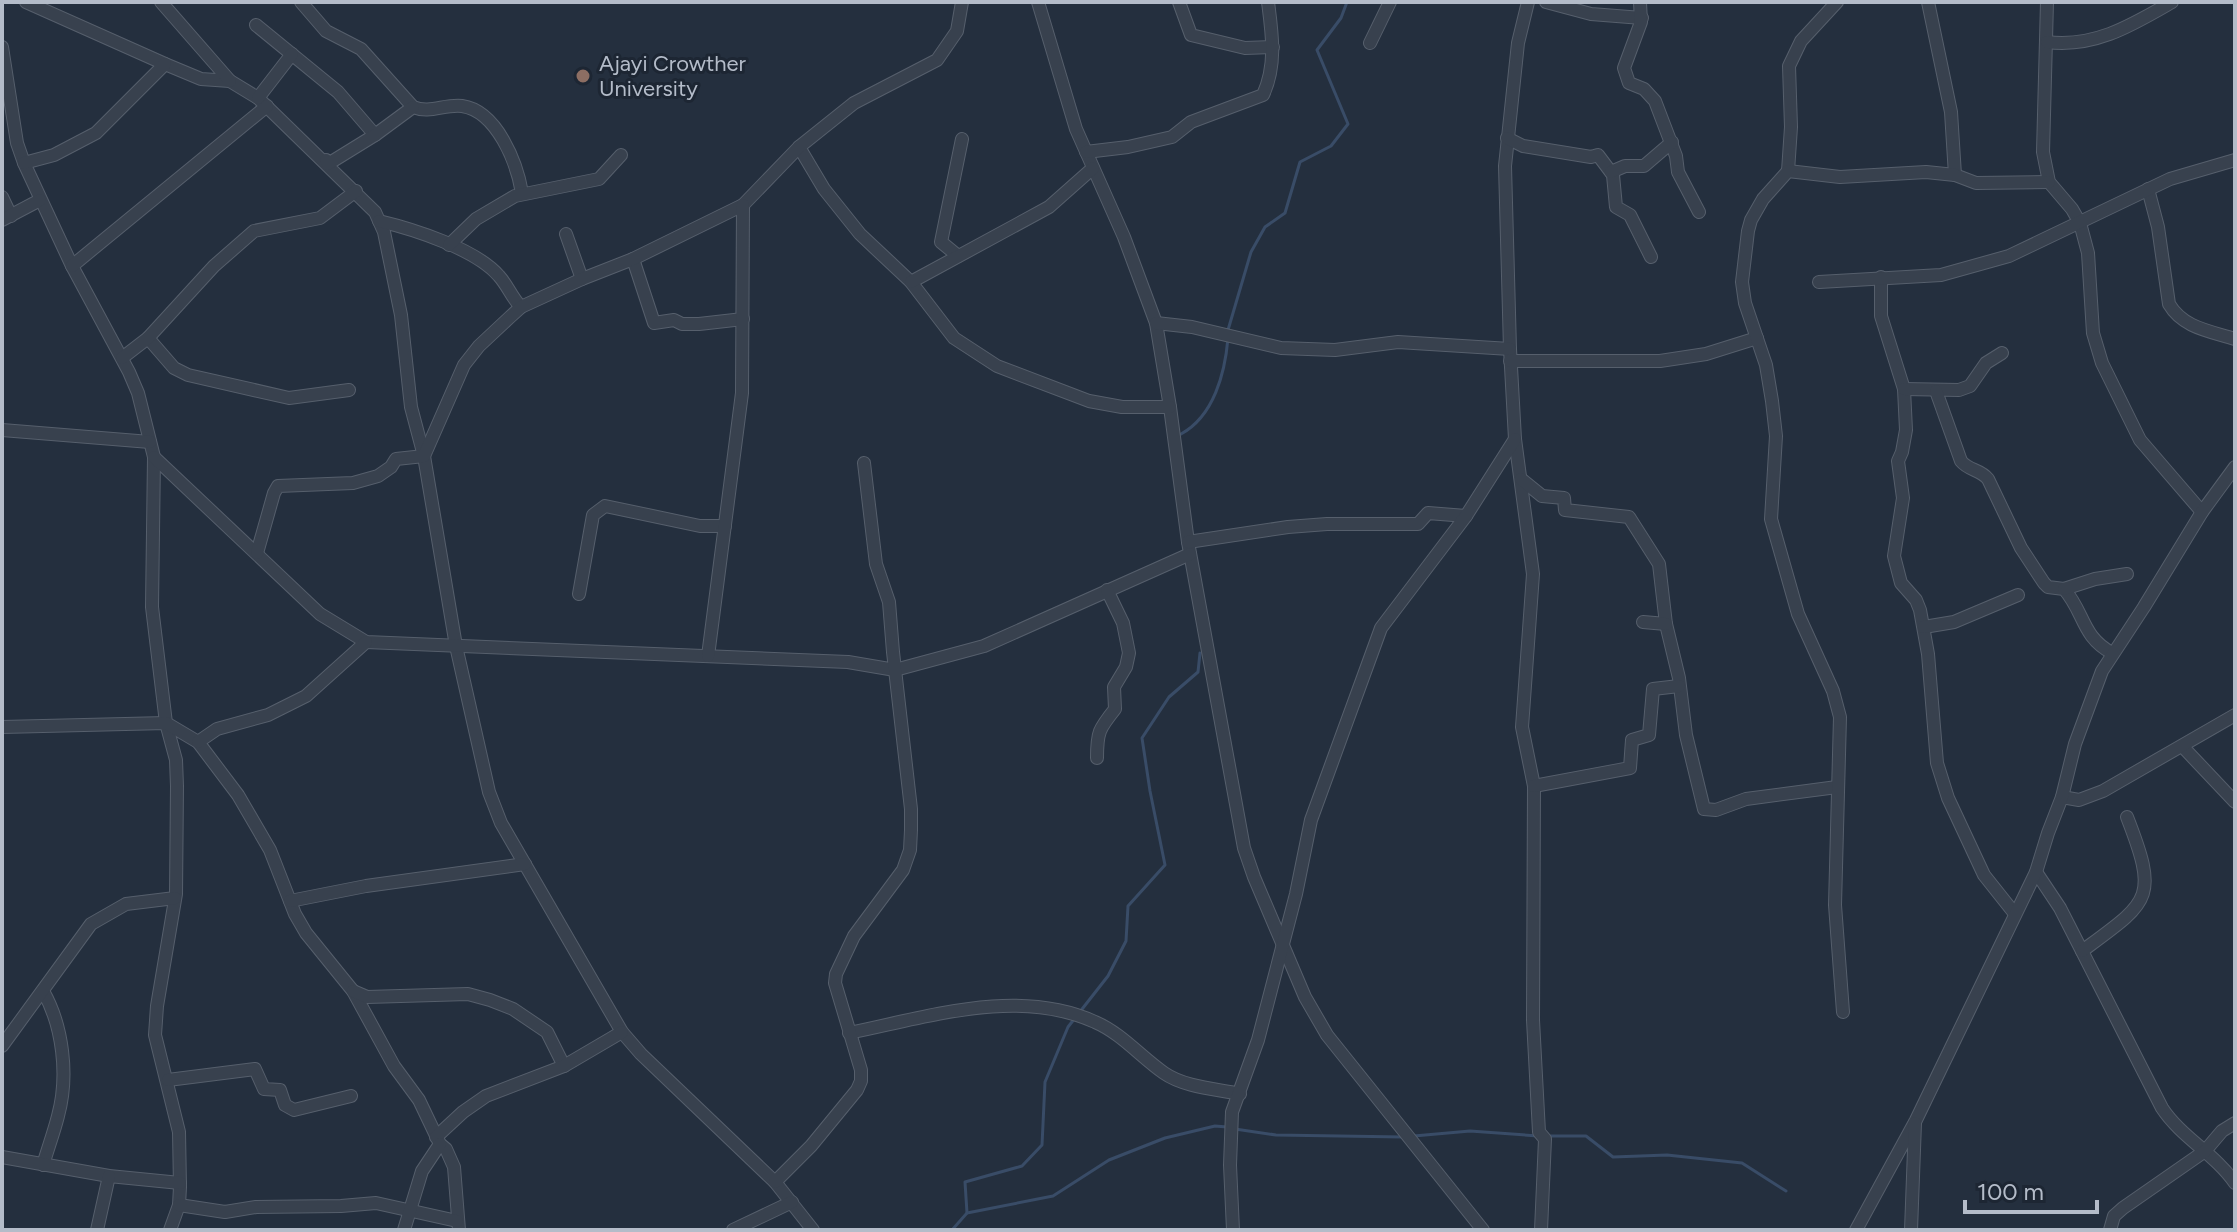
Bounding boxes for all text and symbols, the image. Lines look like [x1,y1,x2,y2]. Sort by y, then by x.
place label: Ajayi Crowther University [599,50,747,102]
marker: Ajayi Crowther University [574,67,592,85]
scale bar [1965,1164,2097,1214]
text: 100 m [1977,1177,2044,1206]

